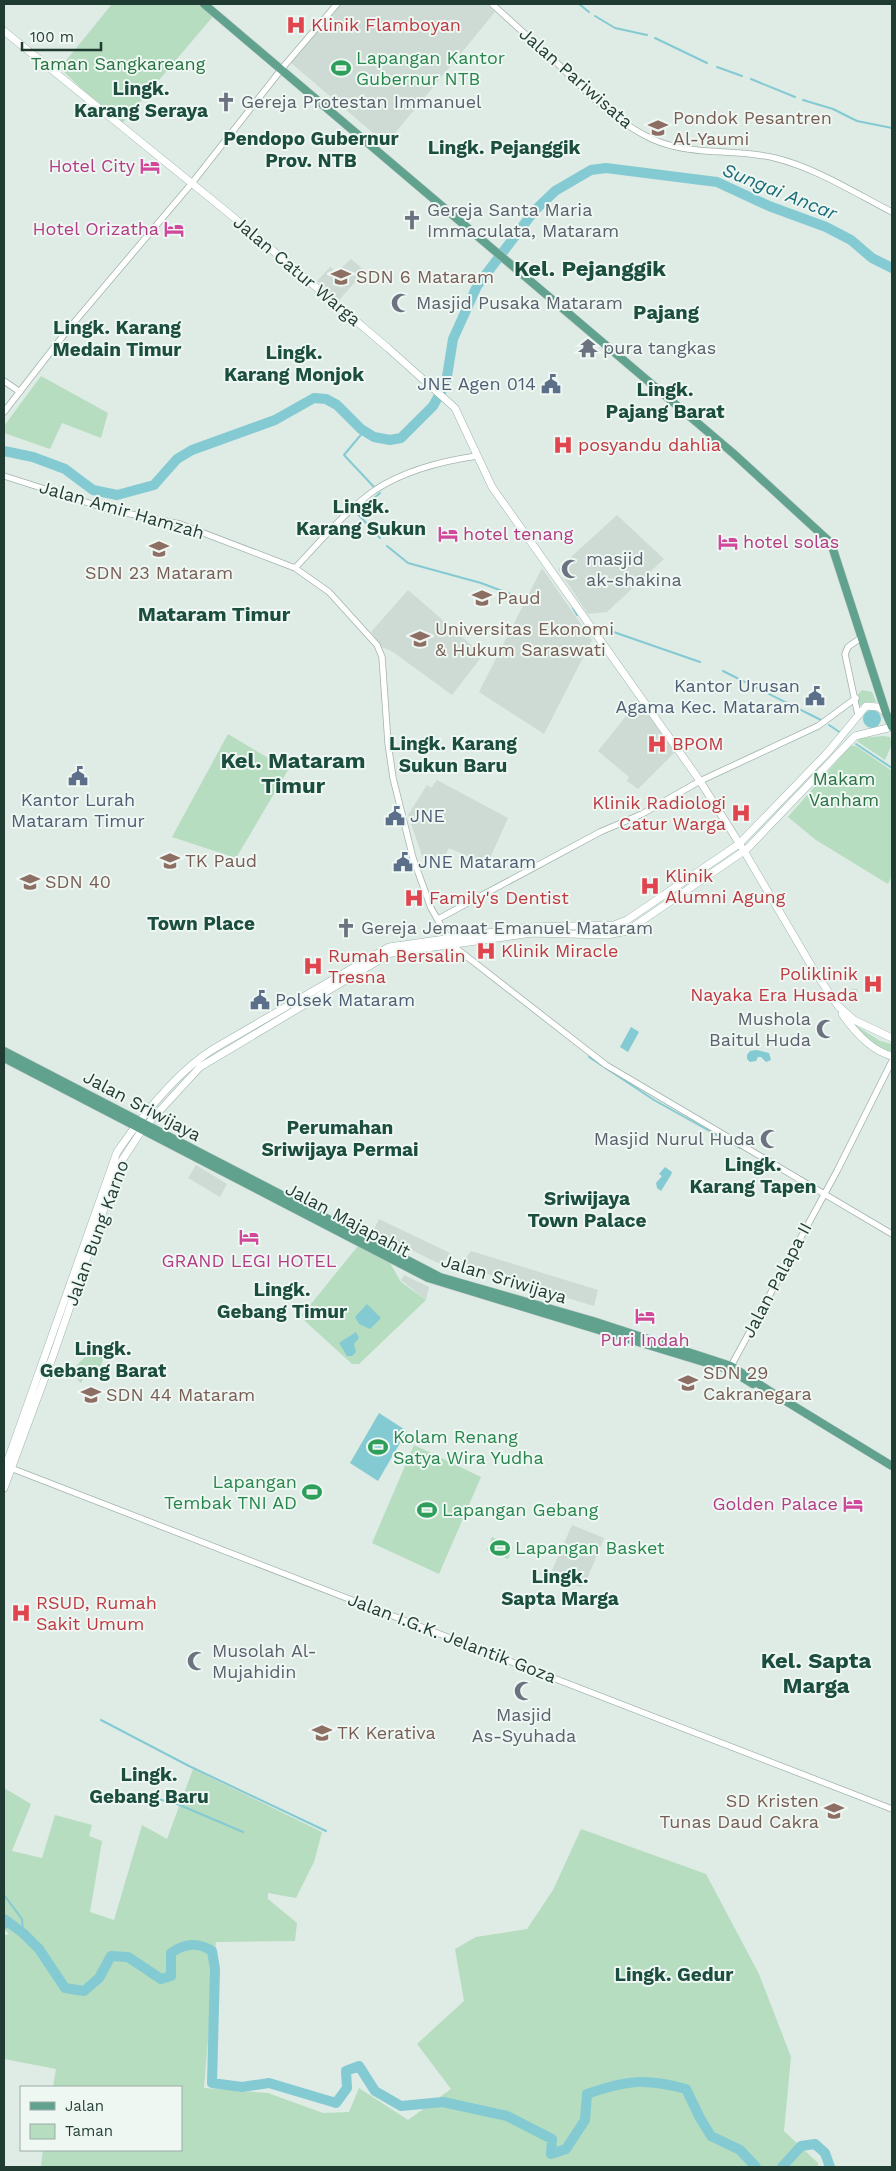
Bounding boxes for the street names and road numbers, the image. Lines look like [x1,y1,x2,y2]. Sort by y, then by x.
street label: Jalan Pariwisata [515,23,637,133]
street label: Jalan Catur Warga [229,211,365,330]
street label: Jalan Amir Hamzah [37,476,207,543]
street label: Jalan Sriwijaya [80,1066,205,1145]
street label: Jalan Bung Karno [60,1157,133,1309]
street label: Jalan Majapahit [282,1178,415,1262]
street label: Jalan Palapa II [737,1218,816,1341]
street label: Jalan Sriwijaya [439,1249,569,1308]
street label: Jalan I.G.K. Jelantik Goza [345,1588,559,1687]

